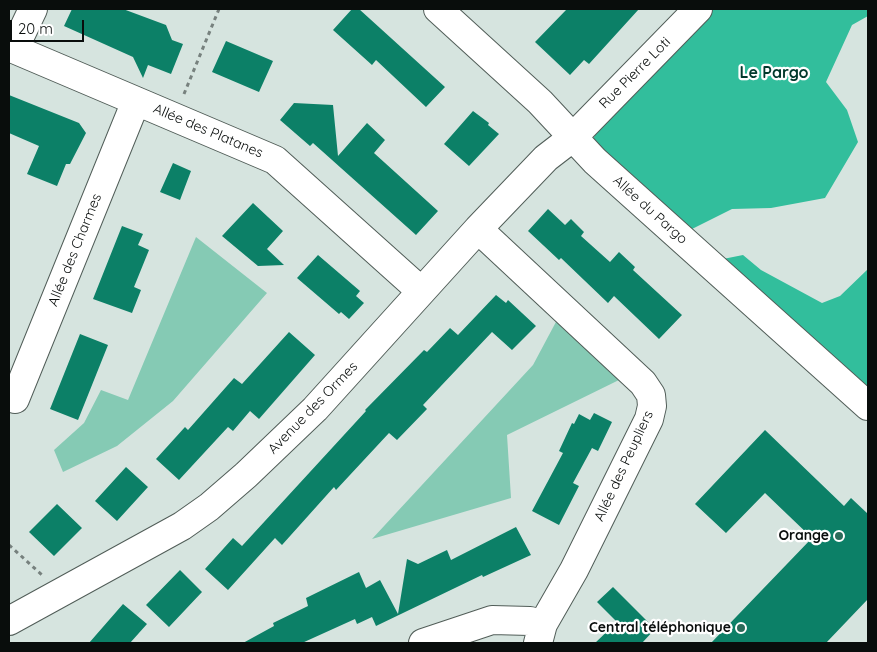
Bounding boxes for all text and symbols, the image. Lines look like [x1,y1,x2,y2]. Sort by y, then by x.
scale bar [12,10,86,42]
text: 20 m [18,19,53,38]
street label: Rue Pierre Loti [596,34,674,112]
district label: Le Pargo [739,63,809,83]
street label: Allée des Platanes [151,100,265,162]
street label: Allée du Pargo [609,172,691,248]
street label: Allée des Charmes [45,191,105,309]
street label: Avenue des Ormes [265,358,361,458]
street label: Allée des Peupliers [591,408,657,524]
place label: Orange [778,528,829,544]
marker: Orange [833,530,845,542]
place label: Central téléphonique [589,620,731,636]
marker: Central téléphonique [735,622,747,634]

